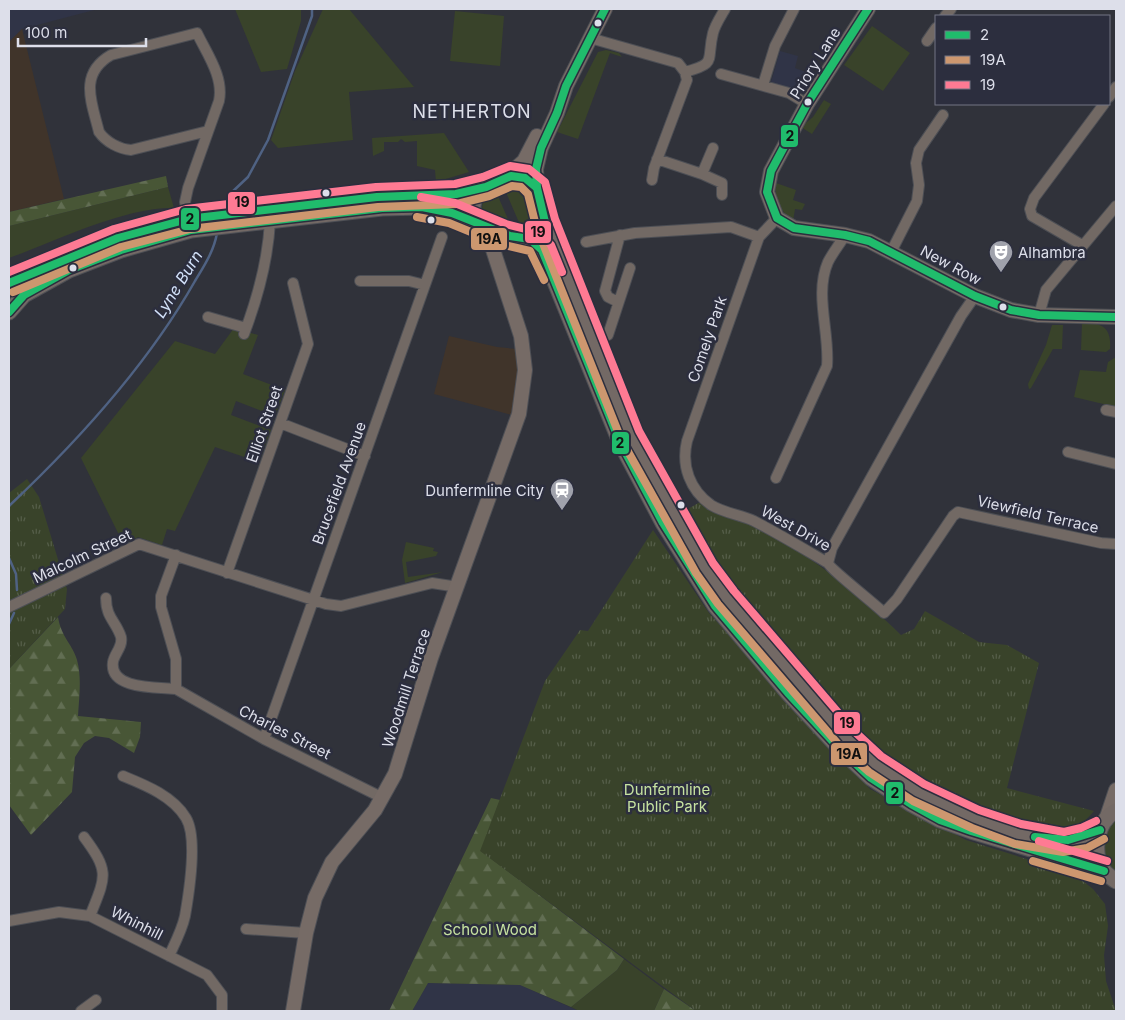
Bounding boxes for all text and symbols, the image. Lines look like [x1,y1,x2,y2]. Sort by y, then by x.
scale bar [18,15,145,47]
legend [935,15,1110,105]
unlabelled marker [593,18,603,28]
text: 100 m [25,23,67,42]
street label: Priory Lane [785,24,845,102]
text: 2 [980,25,989,44]
text: 19A [980,50,1006,69]
text: 19 [980,75,995,94]
unlabelled marker [803,97,813,107]
district label: NETHERTON [412,101,532,122]
line badge: 2 [780,124,799,148]
text: 2 [786,127,795,144]
unlabelled marker [321,188,331,198]
line badge: 19 [227,191,256,215]
text: 19 [234,193,250,210]
line badge: 2 [180,207,200,231]
text: 2 [186,210,195,227]
unlabelled marker [426,215,436,225]
line badge: 19 [524,220,552,244]
text: 19 [530,223,546,240]
line badge: 19A [470,227,508,251]
text: 19A [476,230,502,247]
theatre icon: Alhambra [988,239,1014,273]
street label: New Row [917,241,985,289]
place label: Alhambra [1018,243,1086,262]
water label: Lyne Burn [149,247,207,321]
unlabelled marker [68,263,78,273]
street label: Comely Park [683,292,731,385]
unlabelled marker [998,302,1008,312]
street label: Elliot Street [242,383,286,465]
street label: Brucefield Avenue [308,419,370,547]
line badge: 2 [611,431,630,455]
text: 2 [616,434,625,451]
station icon: Dunfermline City [549,477,575,511]
place label: Dunfermline City [425,481,545,500]
street label: Viewfield Terrace [975,491,1101,537]
unlabelled marker [676,500,686,510]
street label: West Drive [758,501,834,555]
street label: Malcolm Street [30,525,134,587]
street label: Woodmill Terrace [378,626,434,750]
street label: Charles Street [236,701,334,763]
line badge: 19 [833,711,861,735]
text: 19 [839,714,855,731]
line badge: 19A [830,742,868,766]
text: 19A [836,745,862,762]
park label: Dunfermline Public Park [624,780,710,816]
line badge: 2 [885,781,904,805]
text: 2 [891,784,900,801]
street label: Whinhill [108,902,166,944]
park label: School Wood [443,920,537,939]

